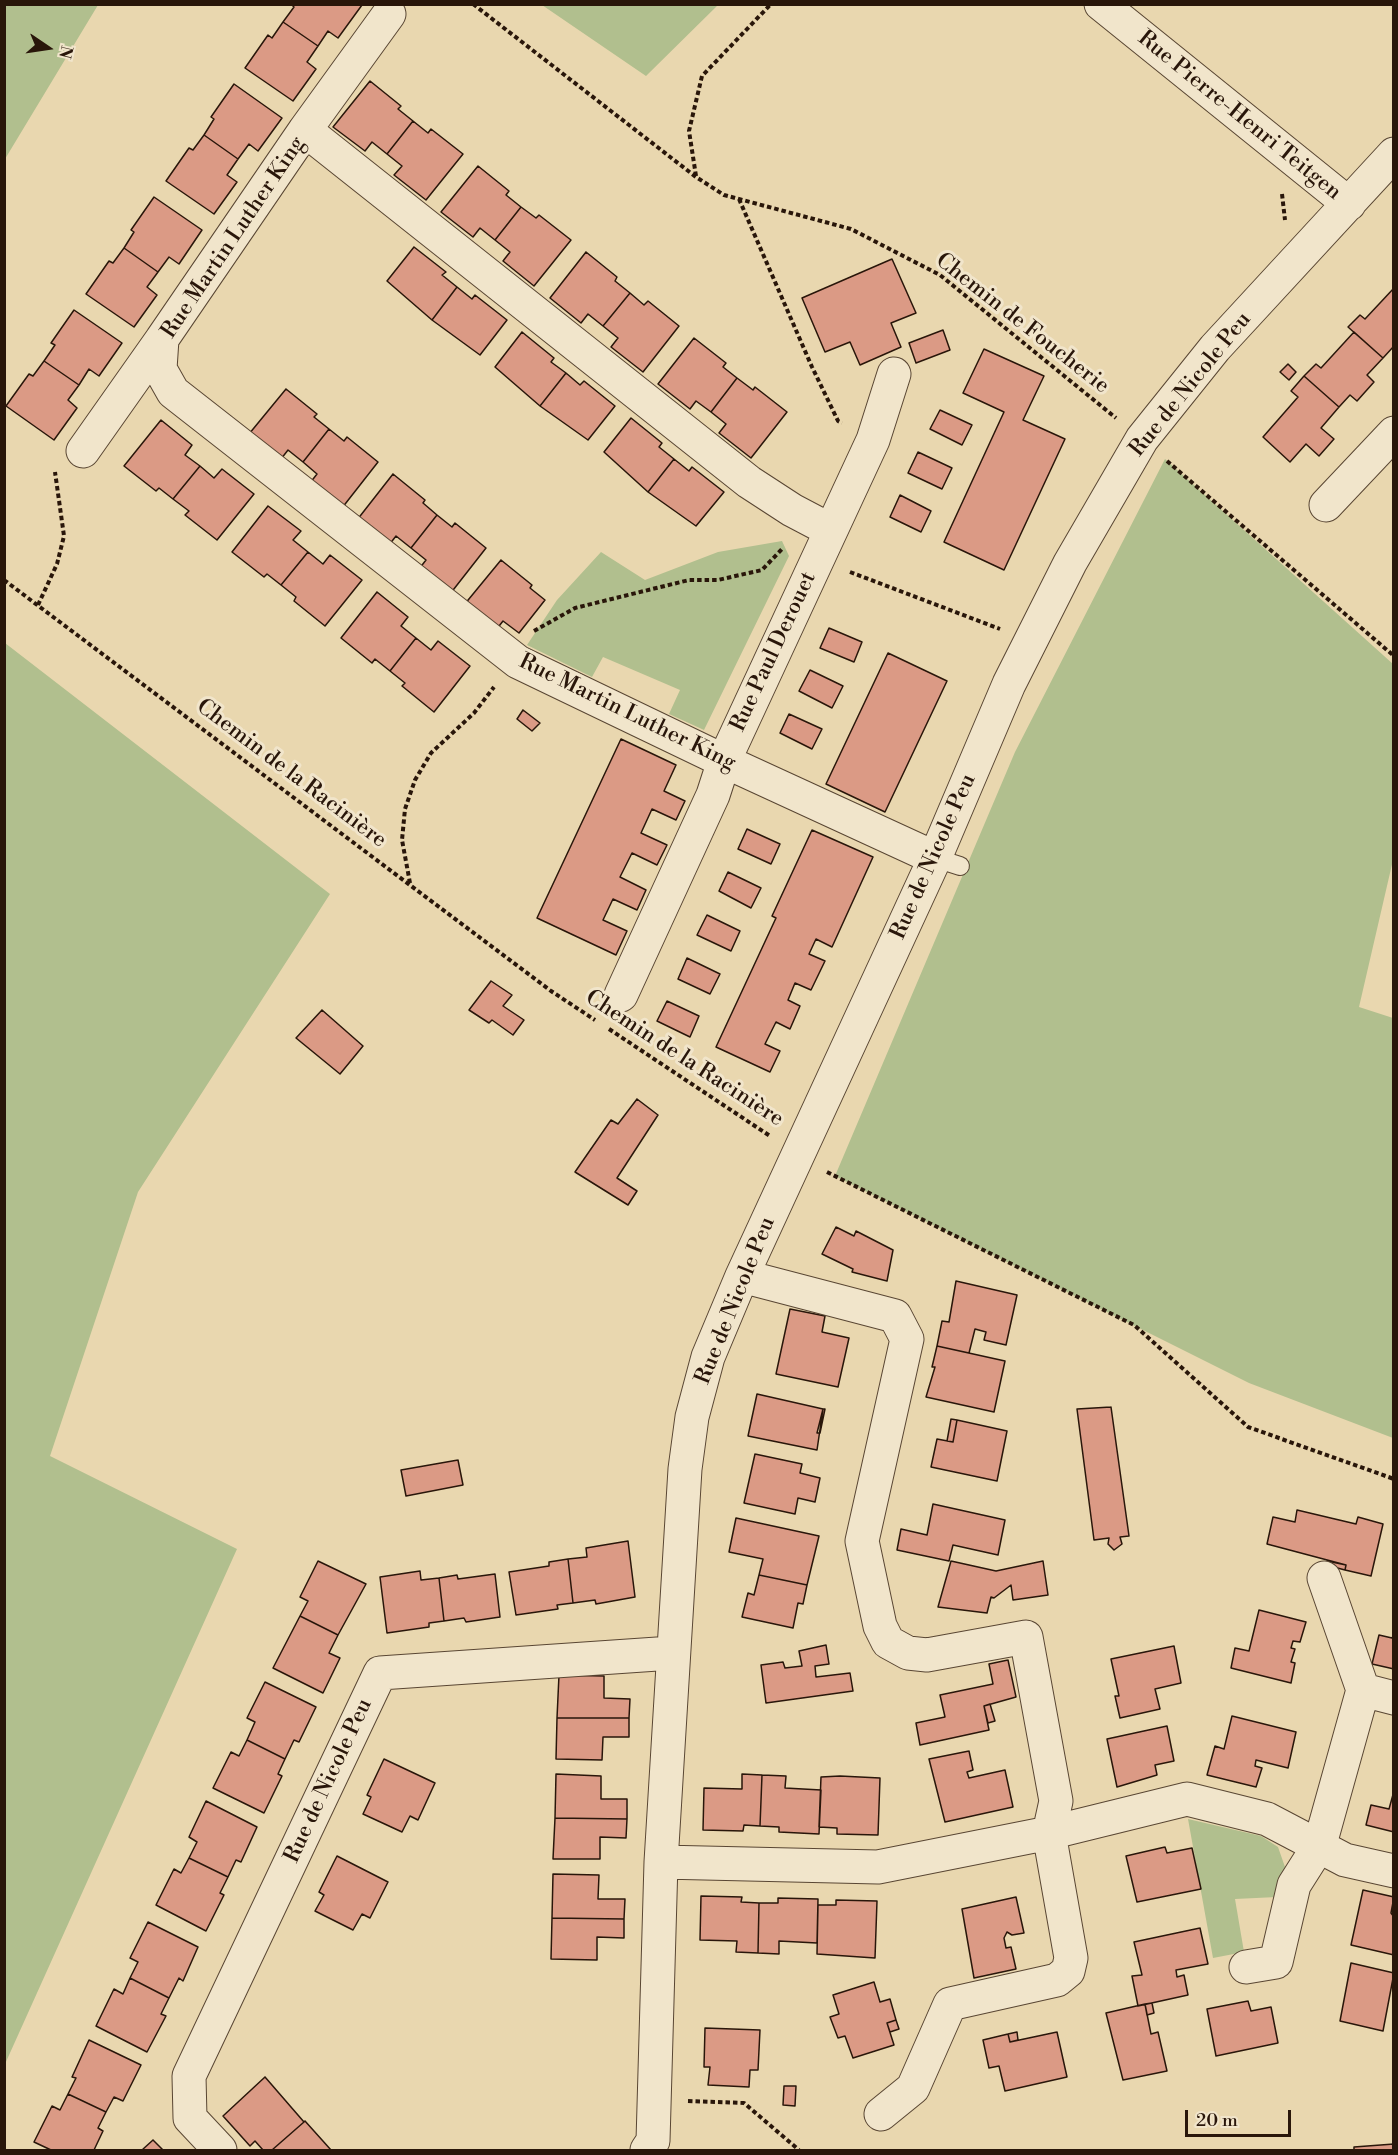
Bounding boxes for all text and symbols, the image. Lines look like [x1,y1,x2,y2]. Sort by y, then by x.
north arrow [18,18,78,78]
street label: Rue Pierre-Henri Teitgen [1132,26,1346,206]
text: N [54,44,77,60]
street label: Rue Martin Luther King [157,132,311,344]
street label: Chemin de Foucherie [930,248,1114,400]
street label: Rue de Nicole Peu [1125,308,1257,462]
street label: Rue Paul Derouet [725,568,823,736]
street label: Rue Martin Luther King [514,649,740,777]
street label: Chemin de la Racinière [191,694,391,854]
street label: Rue de Nicole Peu [886,770,982,944]
street label: Chemin de la Racinière [580,985,788,1133]
street label: Rue de Nicole Peu [690,1214,782,1388]
street label: Rue de Nicole Peu [279,1695,379,1867]
scale bar [1188,2098,1294,2136]
text: 20 m [1196,2109,1238,2132]

